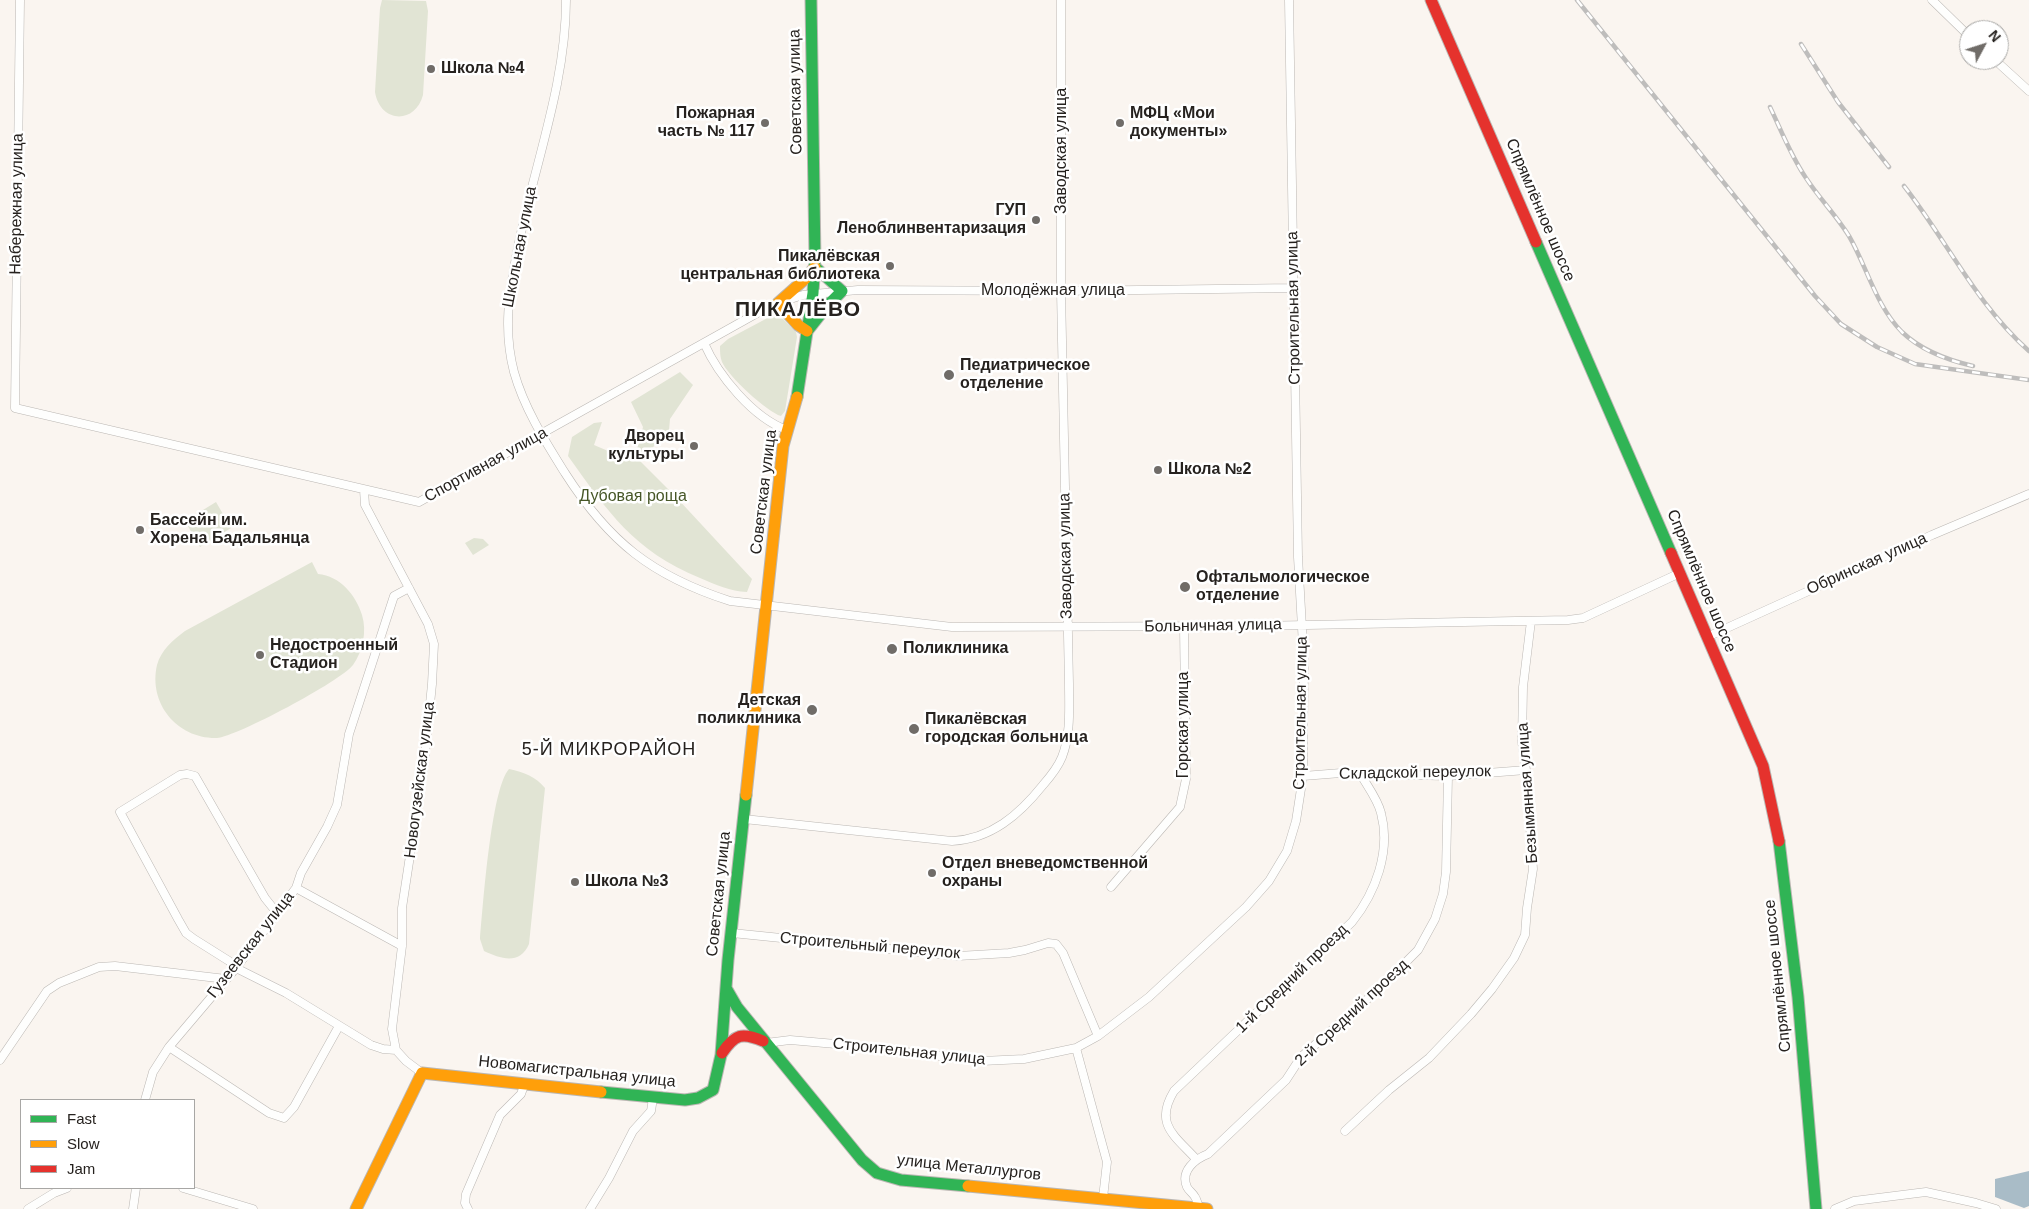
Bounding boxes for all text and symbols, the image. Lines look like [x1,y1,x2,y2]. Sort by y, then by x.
north arrow [1959,20,2009,70]
text: N [1985,27,2004,45]
street label: Советская улица [785,29,807,155]
place label: Школа №4 [441,59,524,79]
marker: Школа №4 [425,63,437,75]
street label: Заводская улица [1052,88,1072,214]
place label: Пожарная часть № 117 [658,104,755,142]
place label: МФЦ «Мои документы» [1130,104,1227,142]
marker: Пожарная часть № 117 [759,117,771,129]
marker: МФЦ «Мои документы» [1114,117,1126,129]
street label: Набережная улица [6,133,28,275]
street label: Спрямлённое шоссе [1501,136,1579,284]
street label: Школьная улица [499,185,541,309]
place label: ГУП Леноблинвентаризация [837,201,1026,239]
marker: ГУП Леноблинвентаризация [1030,214,1042,226]
street label: Строительная улица [1283,231,1305,385]
place label: Пикалёвская центральная библиотека [681,247,880,285]
marker: Пикалёвская центральная библиотека [884,260,896,272]
street label: Молодёжная улица [981,281,1125,301]
district label: ПИКАЛЁВО [734,297,862,323]
place label: Педиатрическое отделение [960,356,1090,394]
marker: Педиатрическое отделение [942,368,956,382]
street label: Спортивная улица [421,423,551,507]
place label: Дворец культуры [608,427,684,465]
street label: Советская улица [747,428,781,556]
marker: Дворец культуры [688,440,700,452]
place label: Школа №2 [1168,460,1251,480]
marker: Школа №2 [1152,464,1164,476]
park label: Дубовая роща [579,487,687,507]
street label: Заводская улица [1055,493,1077,619]
street label: Спрямлённое шоссе [1662,507,1740,655]
place label: Бассейн им. Хорена Бадальянца [150,511,309,549]
marker: Бассейн им. Хорена Бадальянца [134,524,146,536]
street label: Обринская улица [1804,529,1930,599]
place label: Офтальмологическое отделение [1196,568,1370,606]
marker: Офтальмологическое отделение [1178,580,1192,594]
street label: Больничная улица [1144,615,1282,637]
place label: Недостроенный Стадион [270,636,398,674]
street label: Строительная улица [1290,636,1312,790]
place label: Поликлиника [903,639,1008,659]
marker: Поликлиника [885,642,899,656]
marker: Недостроенный Стадион [254,649,266,661]
street label: Горская улица [1174,672,1194,778]
place label: Детская поликлиника [697,691,801,729]
street label: Новогузейская улица [401,700,439,860]
marker: Детская поликлиника [805,703,819,717]
place label: Пикалёвская городская больница [925,710,1088,748]
marker: Пикалёвская городская больница [907,722,921,736]
street label: Безымянная улица [1513,722,1543,864]
district label: 5-Й МИКРОРАЙОН [520,739,698,761]
street label: Складской переулок [1339,762,1491,784]
street label: Советская улица [703,831,735,957]
place label: Отдел вневедомственной охраны [942,854,1148,892]
marker: Отдел вневедомственной охраны [926,867,938,879]
place label: Школа №3 [585,872,668,892]
marker: Школа №3 [569,876,581,888]
street label: Гузеевская улица [203,888,299,1002]
street label: Спрямлённое шоссе [1760,899,1796,1053]
street label: 1-й Средний проезд [1232,921,1352,1037]
street label: Строительный переулок [779,929,961,963]
street label: 2-й Средний проезд [1291,955,1413,1071]
street label: Строительная улица [832,1034,986,1070]
street label: Новомагистральная улица [478,1052,676,1092]
legend [20,1099,195,1189]
text: Fast [67,1110,96,1127]
text: Slow [67,1135,100,1152]
street label: улица Металлургов [896,1151,1042,1185]
text: Jam [67,1160,95,1177]

